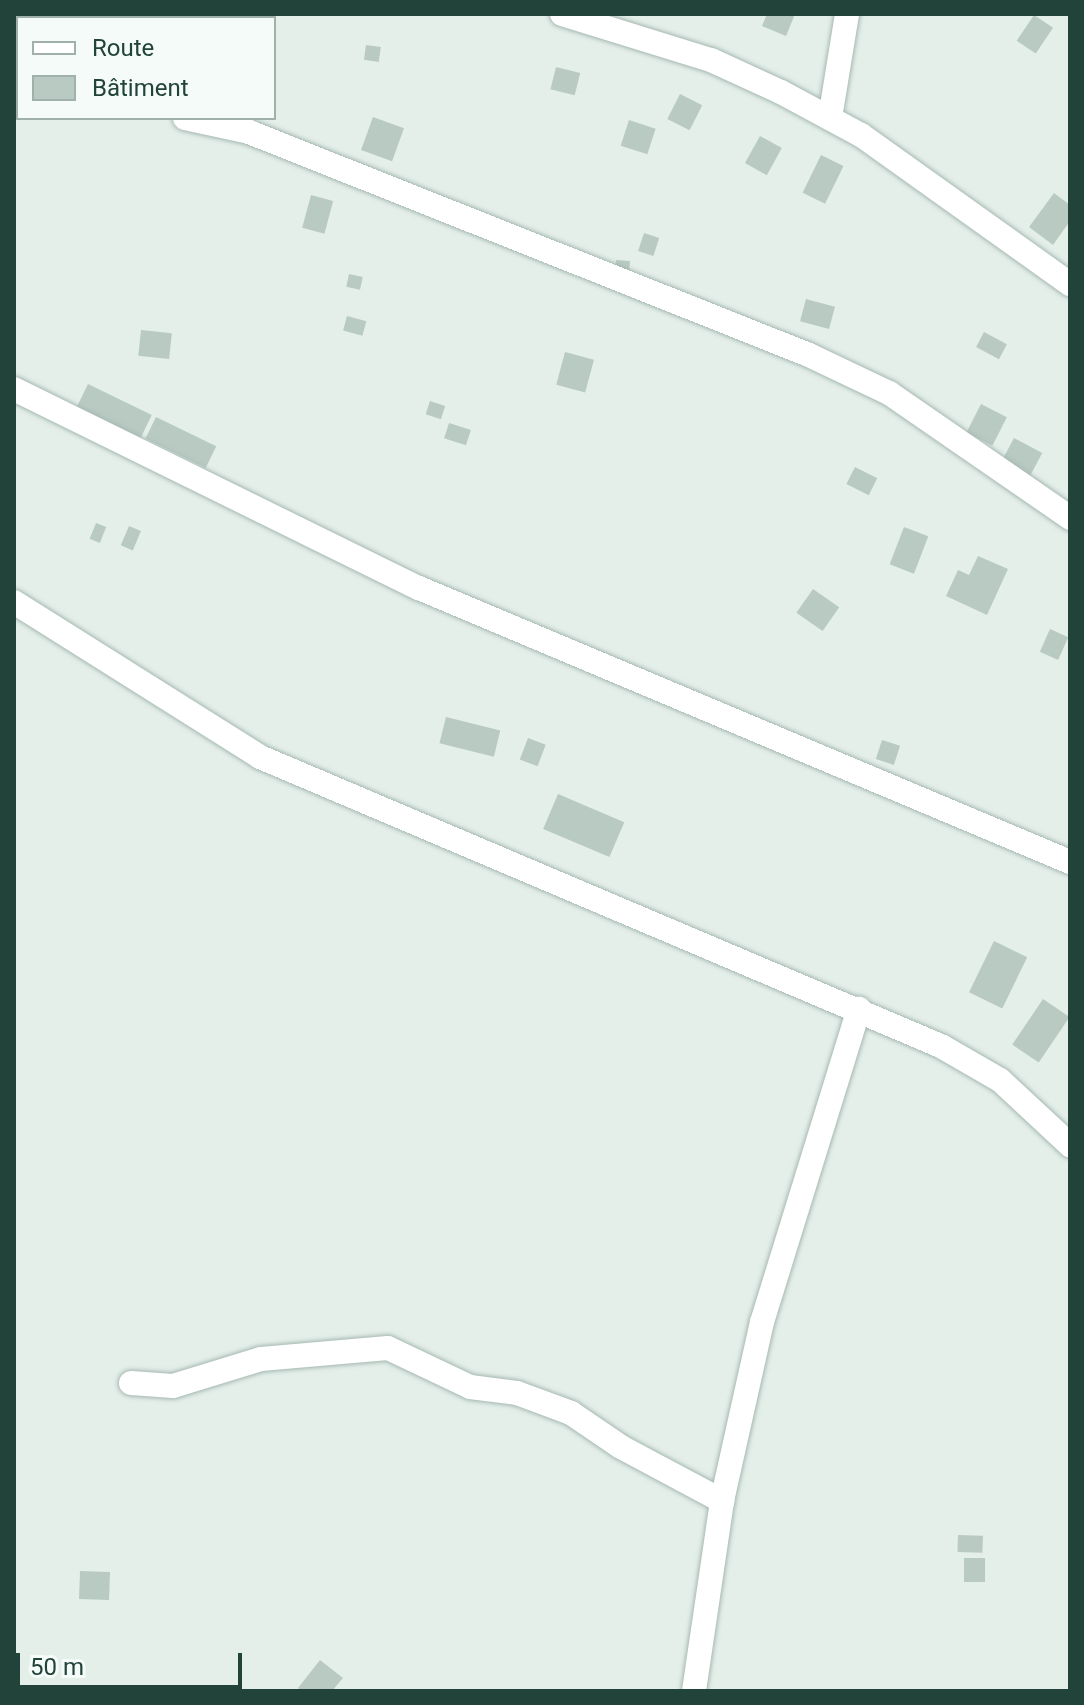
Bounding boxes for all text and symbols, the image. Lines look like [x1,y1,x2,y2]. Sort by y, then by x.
legend [16,16,276,120]
text: Route [92,34,154,62]
text: Bâtiment [92,74,189,102]
scale bar [20,1637,246,1687]
text: 50 m [30,1653,84,1681]

